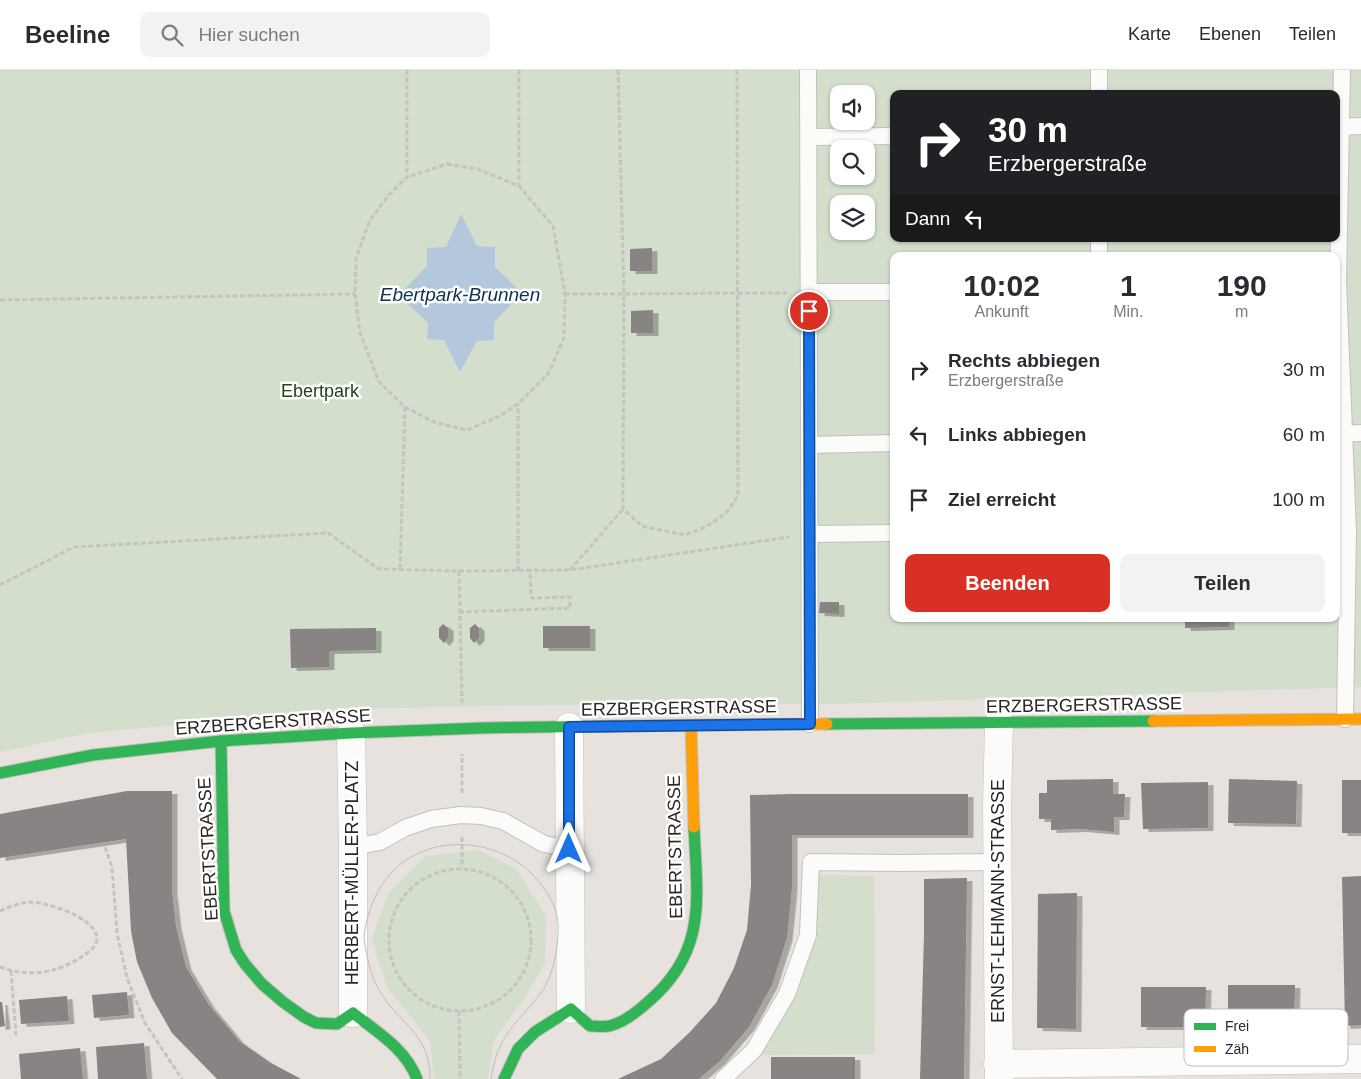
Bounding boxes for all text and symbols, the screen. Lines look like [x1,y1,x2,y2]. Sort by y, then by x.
search box [140,12,490,57]
text: Beeline [25,21,110,48]
icon: search [158,21,186,49]
text: Hier suchen [198,24,300,45]
text: Karte [1128,24,1171,44]
text: Ebenen [1199,24,1261,44]
text: Teilen [1289,24,1336,44]
map controls [830,85,875,240]
button: sound [830,85,875,130]
icon: right [905,110,970,175]
text: 30 m [988,110,1068,149]
button: search [830,140,875,185]
text: Erzbergerstraße [988,151,1147,176]
button: layers [830,195,875,240]
icon: left [960,205,988,233]
text: Dann [905,208,950,229]
text: 10:02 [963,269,1040,302]
text: 1 [1120,269,1137,302]
text: 190 [1217,269,1267,302]
water label: Ebertpark-Brunnen [380,284,540,305]
pin [788,290,830,332]
icon: arrive [795,297,823,325]
text: Ankunft [974,303,1029,320]
text: Min. [1113,303,1143,320]
text: m [1235,303,1248,320]
text: Rechts abbiegen [948,350,1100,371]
icon: right [905,356,933,384]
text: 30 m [1283,359,1325,380]
text: Erzbergerstraße [948,372,1064,389]
park label: Ebertpark [281,381,360,401]
icon: left [905,421,933,449]
text: Links abbiegen [948,424,1086,445]
text: 60 m [1283,424,1325,445]
icon: arrive [905,486,933,514]
text: Ziel erreicht [948,489,1056,510]
text: 100 m [1272,489,1325,510]
button: Beenden [905,554,1110,612]
button: Teilen [1120,554,1325,612]
street label: ERZBERGERSTRASSE [986,693,1182,717]
street label: ERZBERGERSTRASSE [581,696,777,720]
street label: ERZBERGERSTRASSE [175,705,371,739]
street label: HERBERT-MÜLLER-PLATZ [342,761,362,985]
street label: EBERTSTRASSE [664,775,686,919]
street label: EBERTSTRASSE [194,777,222,921]
street label: ERNST-LEHMANN-STRASSE [988,779,1008,1023]
position arrow [542,822,594,874]
legend [1184,1009,1348,1066]
text: Frei [1225,1018,1249,1034]
text: Zäh [1225,1041,1249,1057]

